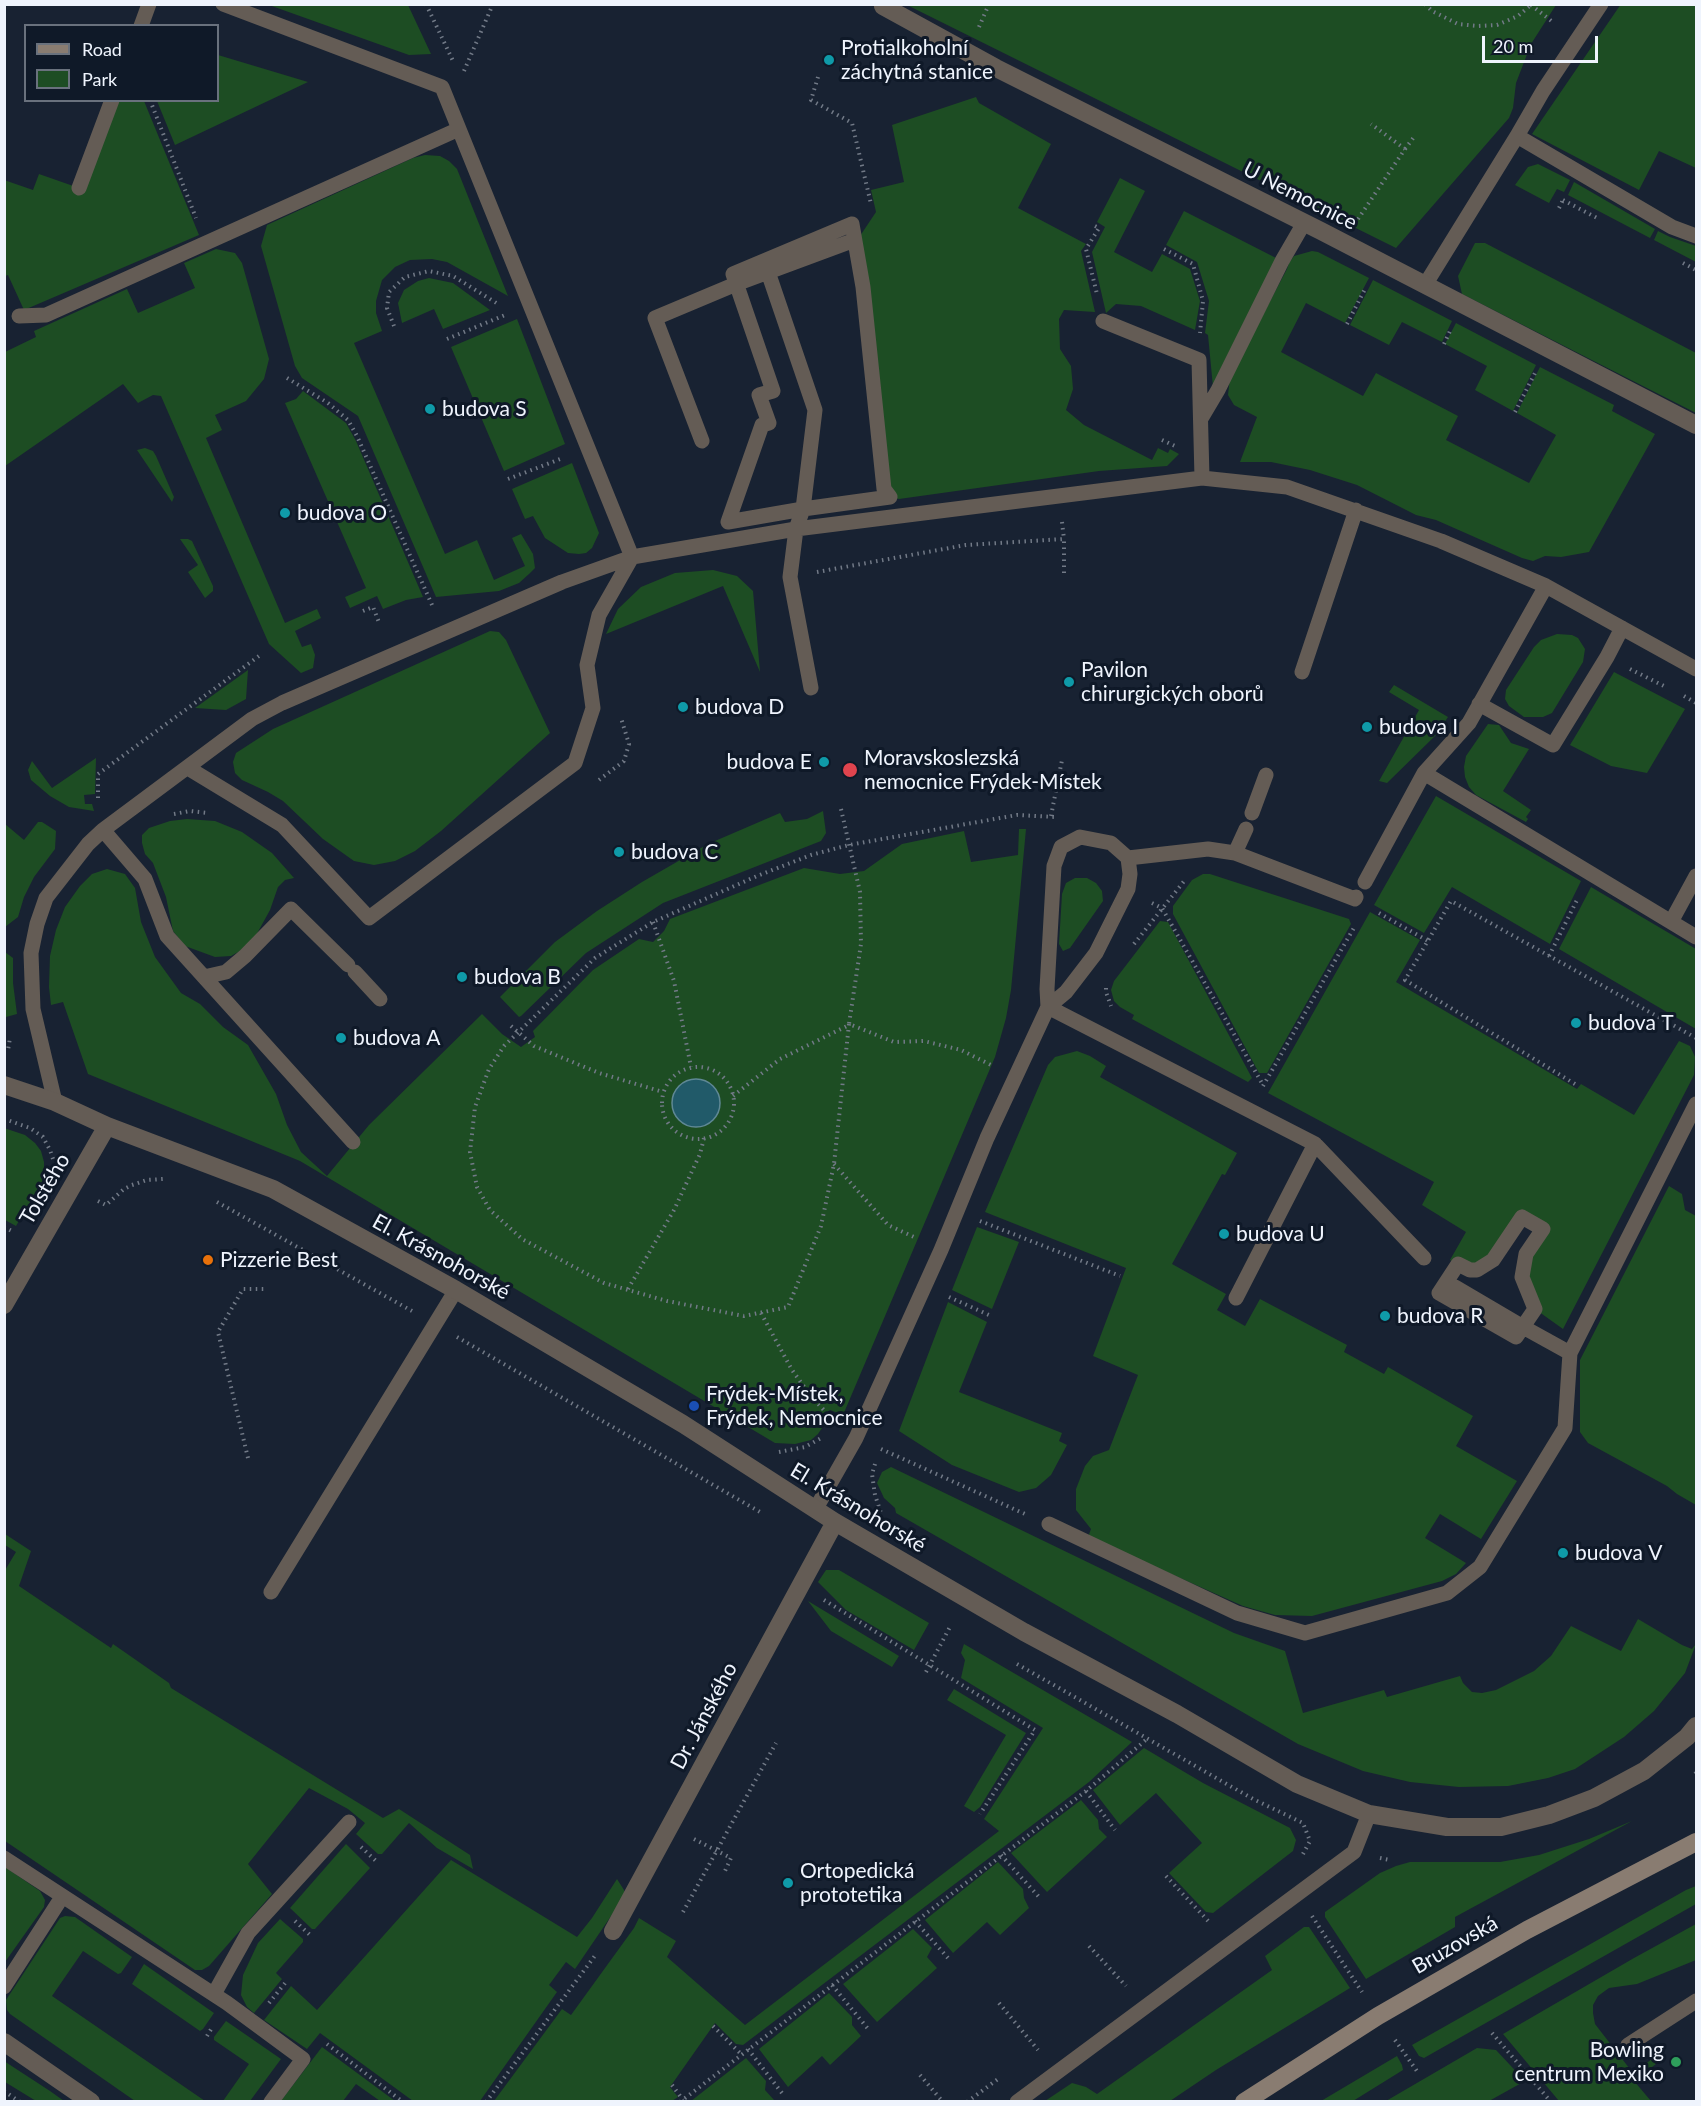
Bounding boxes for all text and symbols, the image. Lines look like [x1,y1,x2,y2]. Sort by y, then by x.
legend [24,24,219,102]
scale bar [1485,24,1600,62]
place label: Protialkoholní záchytná stanice [841,35,993,85]
text: 20 m [1493,35,1533,57]
text: Road [82,38,122,60]
marker: Protialkoholní záchytná stanice [822,53,836,67]
text: Park [82,68,117,90]
street label: U Nemocnice [1239,157,1361,235]
place label: budova S [442,396,527,422]
marker: budova S [423,402,437,416]
place label: budova O [297,500,387,526]
marker: budova O [278,506,292,520]
place label: Pavilon chirurgických oborů [1081,657,1264,707]
marker: Pavilon chirurgických oborů [1062,675,1076,689]
place label: budova D [695,694,784,720]
marker: budova D [676,700,690,714]
place label: budova I [1379,714,1458,740]
marker: budova I [1360,720,1374,734]
place label: Moravskoslezská nemocnice Frýdek-Místek [864,745,1102,795]
place label: budova E [727,749,812,775]
marker: budova E [817,755,831,769]
marker: Moravskoslezská nemocnice Frýdek-Místek [841,761,859,779]
place label: budova C [631,839,718,865]
marker: budova C [612,845,626,859]
place label: budova B [474,964,561,990]
marker: budova B [455,970,469,984]
place label: budova T [1588,1010,1674,1036]
marker: budova T [1569,1016,1583,1030]
place label: budova A [353,1025,440,1051]
marker: budova A [334,1031,348,1045]
street label: Tolstého [15,1149,75,1229]
street label: El. Krásnohorské [368,1209,514,1305]
place label: budova U [1236,1221,1325,1247]
marker: budova U [1217,1227,1231,1241]
place label: Pizzerie Best [220,1247,338,1273]
marker: Pizzerie Best [201,1253,215,1267]
place label: budova R [1397,1303,1483,1329]
marker: budova R [1378,1309,1392,1323]
place label: Frýdek-Místek, Frýdek, Nemocnice [706,1381,882,1431]
marker: Frýdek-Místek, Frýdek, Nemocnice [687,1399,701,1413]
street label: El. Krásnohorské [786,1458,930,1558]
place label: budova V [1575,1540,1662,1566]
marker: budova V [1556,1546,1570,1560]
street label: Dr. Jánského [665,1658,743,1774]
place label: Ortopedická prototetika [800,1858,914,1908]
marker: Ortopedická prototetika [781,1876,795,1890]
street label: Bruzovská [1408,1910,1502,1980]
place label: Bowling centrum Mexiko [1514,2037,1664,2087]
marker: Bowling centrum Mexiko [1669,2055,1683,2069]

